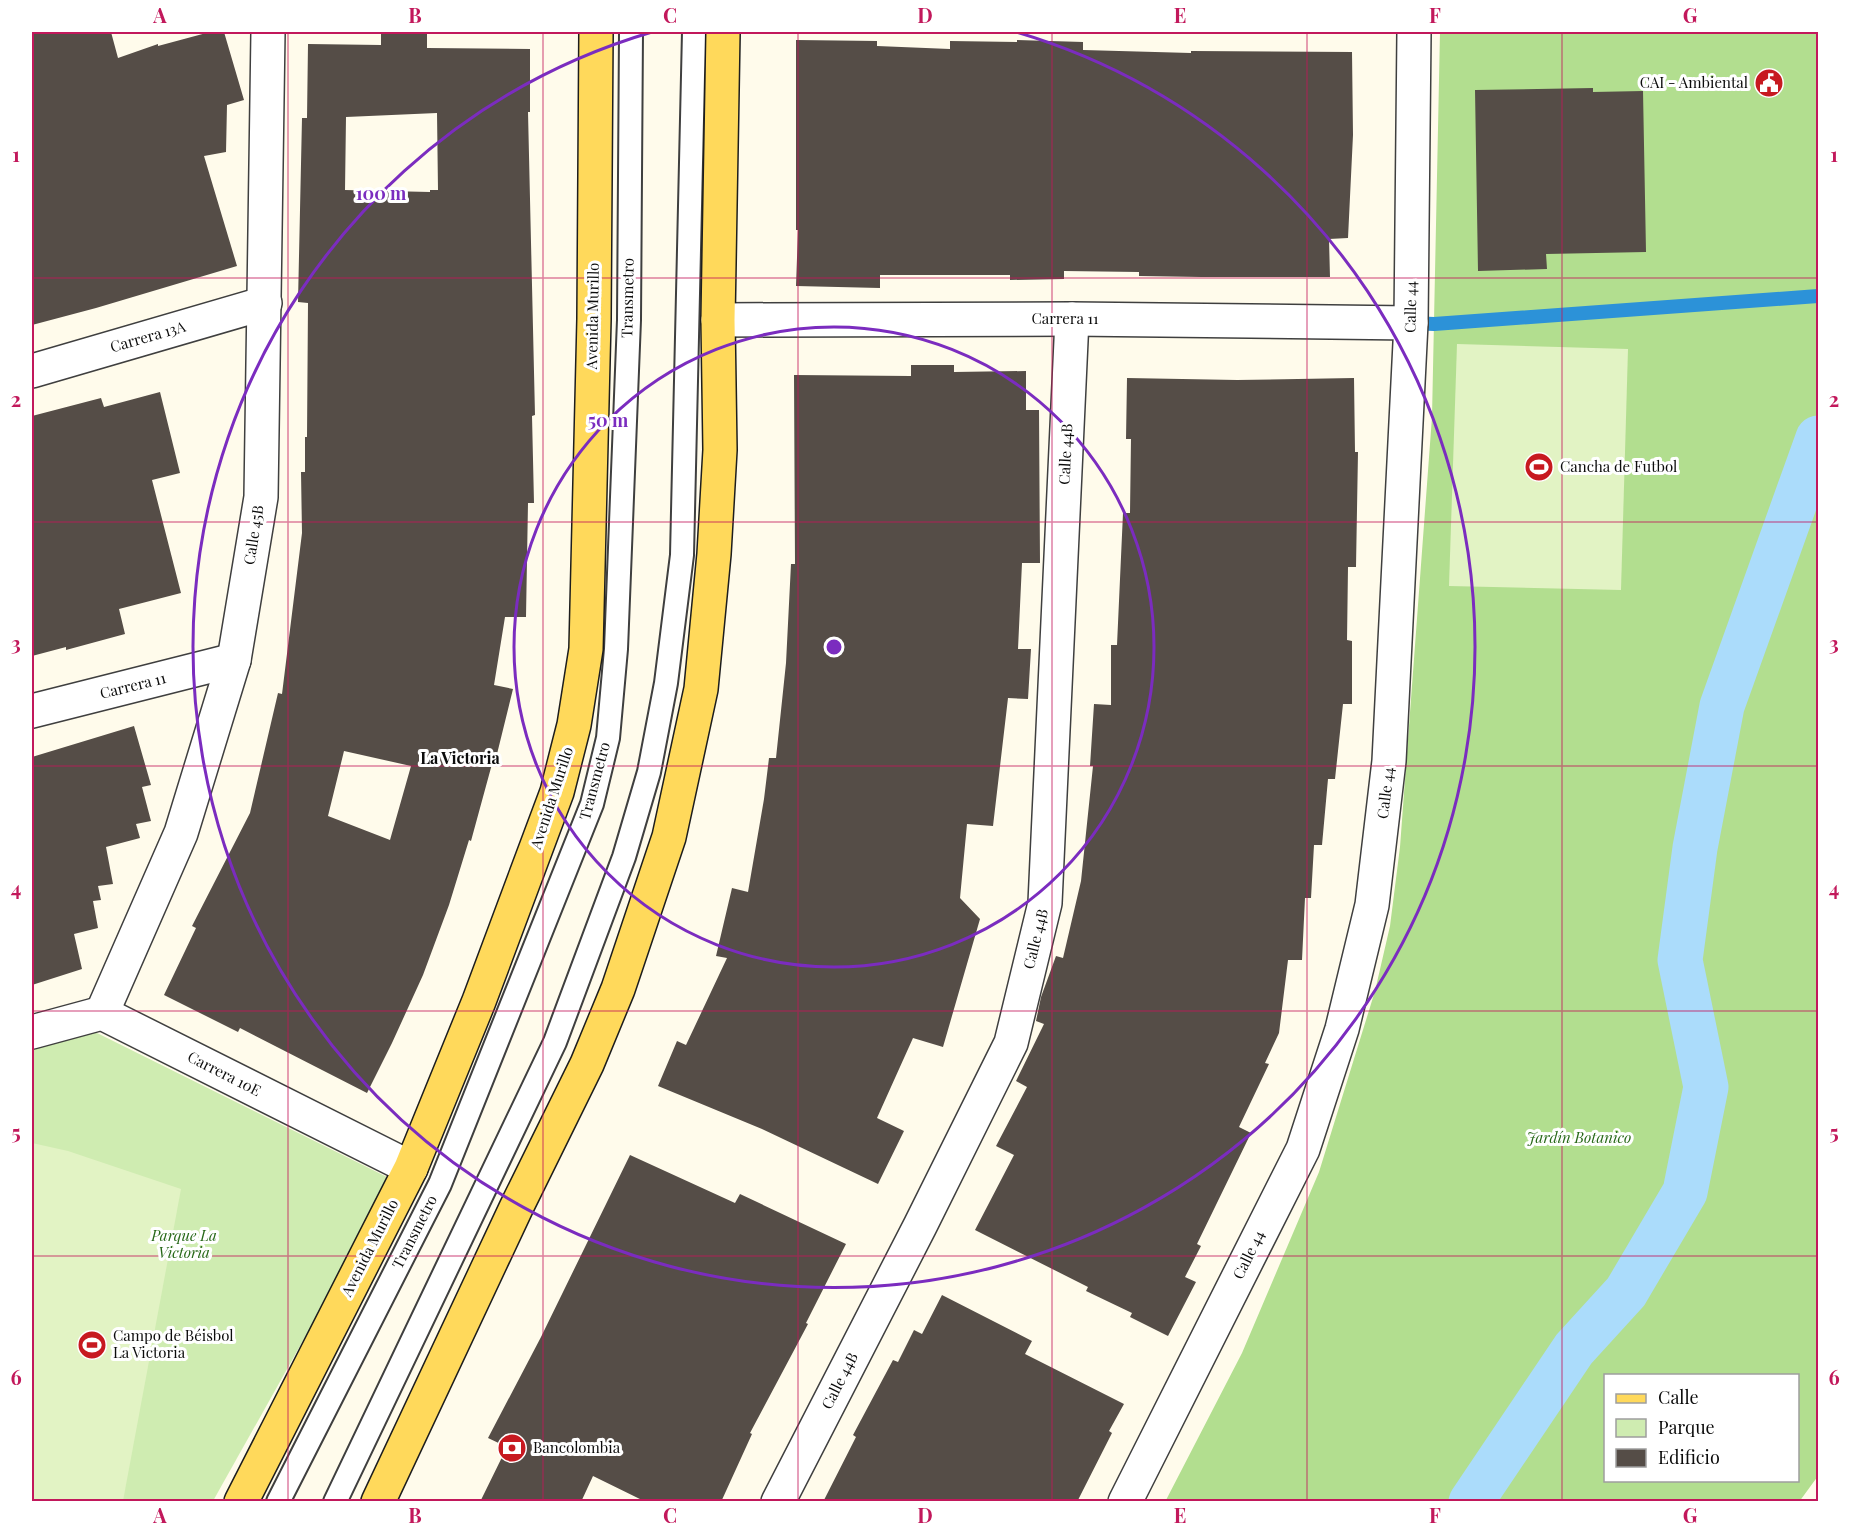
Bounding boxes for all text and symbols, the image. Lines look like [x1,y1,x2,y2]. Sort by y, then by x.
text: A [152,1,167,28]
text: B [408,1,422,28]
text: C [663,1,677,28]
text: D [917,1,933,28]
text: E [1174,1,1186,28]
text: F [1429,1,1441,28]
text: G [1683,1,1698,28]
public building icon: CAI - Ambiental [1753,67,1785,99]
place label: CAI - Ambiental [1640,72,1748,92]
text: 1 [12,140,20,167]
text: 1 [1830,140,1838,167]
text: 100 m [356,181,407,205]
street label: Transmetro [616,258,638,338]
street label: Avenida Murillo [581,262,603,370]
street label: Calle 44 [1400,281,1420,333]
street label: Carrera 11 [1031,308,1099,328]
street label: Carrera 13A [108,316,188,356]
text: 2 [11,385,21,412]
text: 2 [1829,385,1839,412]
text: 50 m [588,408,629,432]
street label: Calle 44B [1053,423,1077,485]
sports icon: Cancha de Futbol [1523,451,1555,483]
place label: Cancha de Futbol [1560,456,1677,476]
street label: Calle 45B [238,504,268,566]
text: 3 [11,629,21,656]
text: 3 [1829,629,1839,656]
centre of rings [824,637,844,657]
street label: Carrera 11 [98,667,168,703]
street label: Transmetro [574,740,614,822]
street label: Avenida Murillo [525,744,577,852]
district label: La Victoria [420,747,501,768]
street label: Calle 44 [1372,766,1398,820]
text: 4 [11,874,21,901]
text: 4 [1829,874,1839,901]
street label: Calle 44B [1018,907,1052,971]
street label: Carrera 10E [184,1046,265,1100]
text: 5 [11,1118,21,1145]
text: 5 [1829,1118,1839,1145]
park label: Jardín Botanico [1527,1127,1631,1147]
street label: Transmetro [387,1191,441,1272]
street label: Avenida Murillo [336,1195,402,1300]
park label: Parque La Victoria [150,1225,217,1262]
street label: Calle 44 [1228,1227,1268,1282]
place label: Campo de Béisbol La Victoria [113,1325,234,1362]
sports icon: Campo de Béisbol La Victoria [76,1329,108,1361]
street label: Calle 44B [816,1349,862,1412]
text: 6 [10,1363,22,1390]
text: 6 [1828,1363,1840,1390]
legend [1604,1374,1799,1482]
text: Calle [1658,1385,1699,1409]
text: Parque [1658,1415,1715,1439]
bank icon: Bancolombia [496,1432,528,1464]
place label: Bancolombia [533,1437,621,1457]
text: Edificio [1658,1445,1720,1469]
text: A [152,1501,167,1528]
text: B [408,1501,422,1528]
text: C [663,1501,677,1528]
text: D [917,1501,933,1528]
text: E [1174,1501,1186,1528]
text: F [1429,1501,1441,1528]
text: G [1683,1501,1698,1528]

